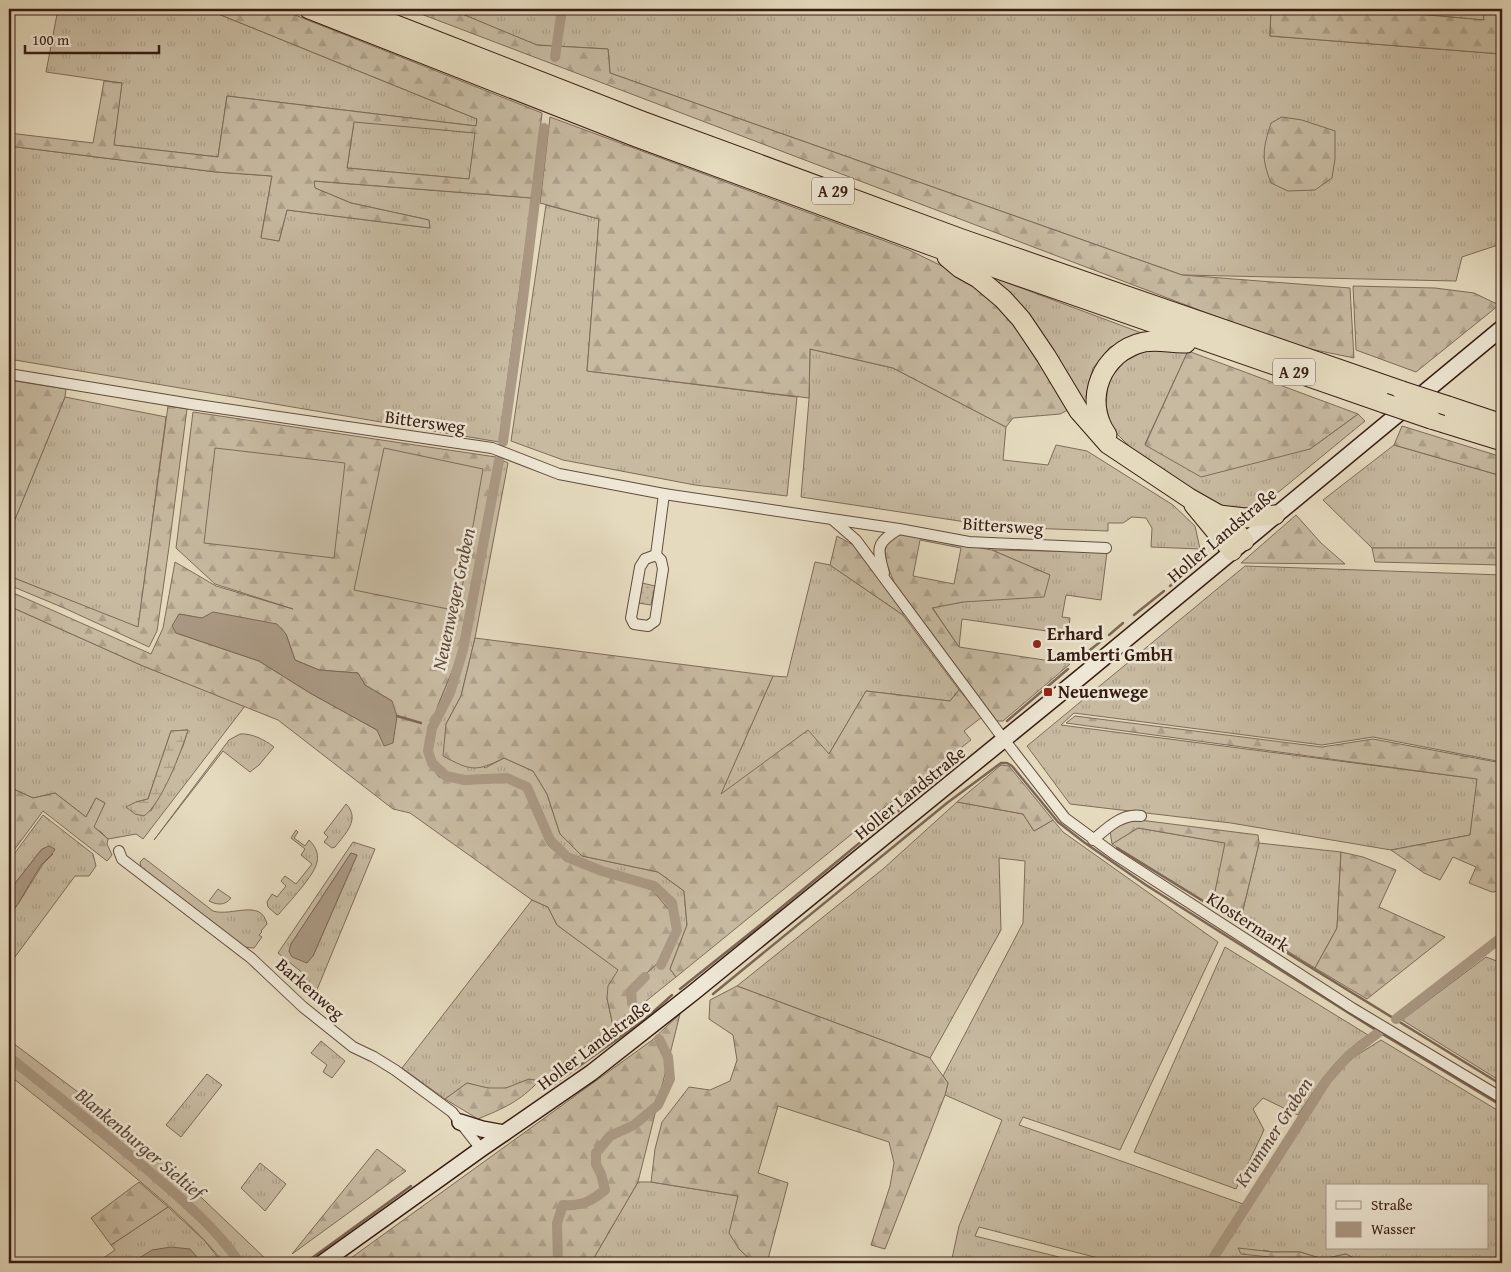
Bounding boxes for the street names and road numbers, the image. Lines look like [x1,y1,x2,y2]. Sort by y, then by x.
road number: A 29 [812,178,854,205]
road number: A 29 [1273,358,1315,386]
street label: Bittersweg [383,403,467,441]
street label: Holler Landstraße [1161,480,1283,589]
street label: Bittersweg [962,509,1044,542]
street label: Holler Landstraße [848,739,971,846]
street label: Klostermark [1201,885,1296,959]
street label: Barkenweg [270,951,351,1026]
street label: Holler Landstraße [531,993,656,1096]

